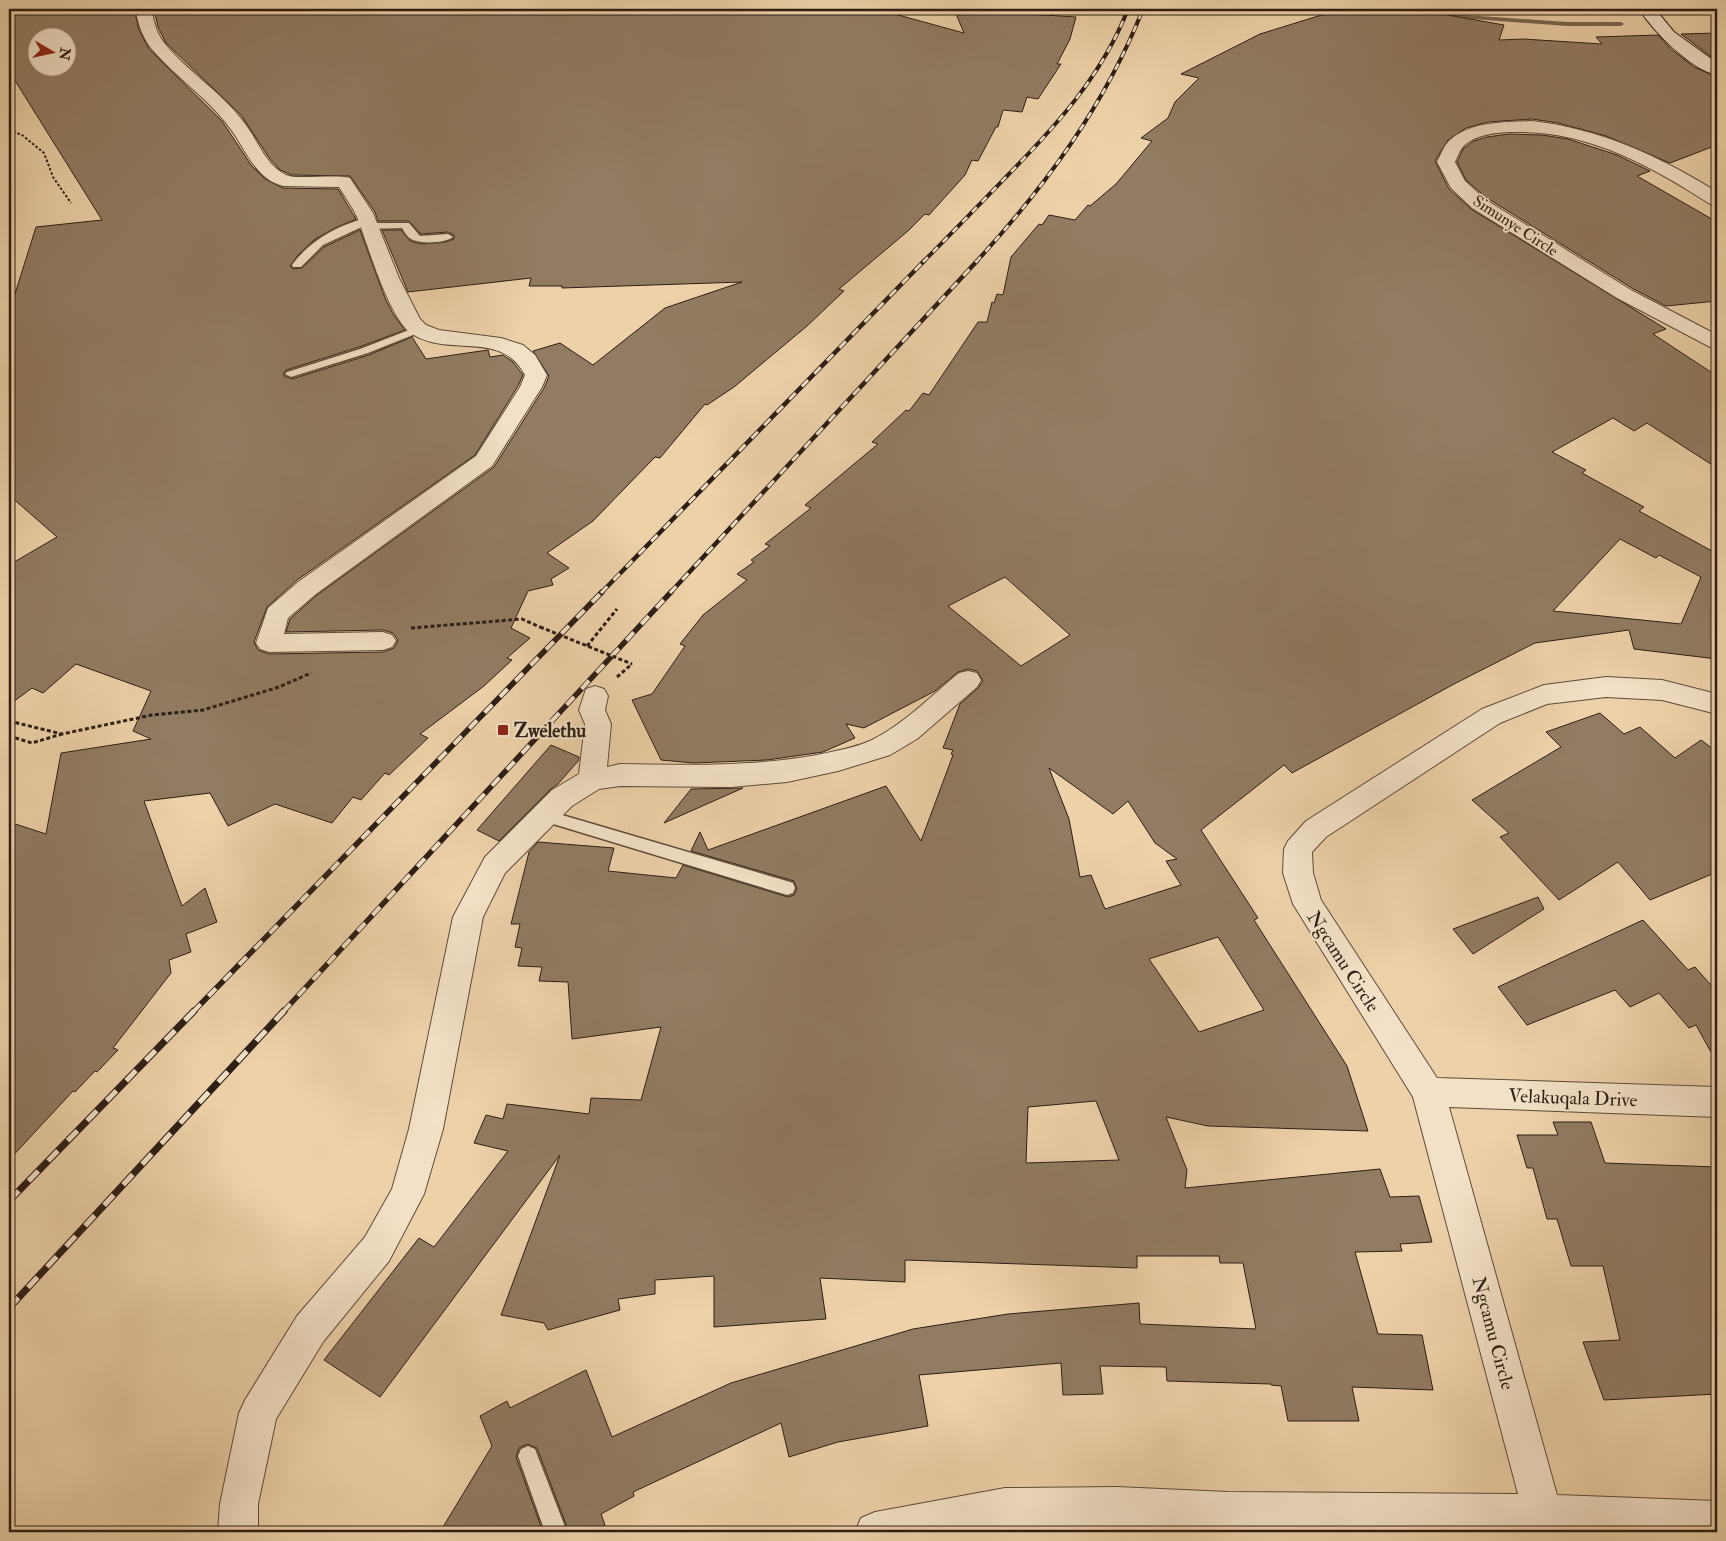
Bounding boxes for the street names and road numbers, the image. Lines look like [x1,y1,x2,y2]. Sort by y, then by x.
street label: Simunye Circle [1469,191,1562,261]
street label: Ngcamu Circle [1302,906,1385,1017]
street label: Velakuqala Drive [1508,1084,1638,1112]
street label: Ngcamu Circle [1466,1274,1520,1392]

